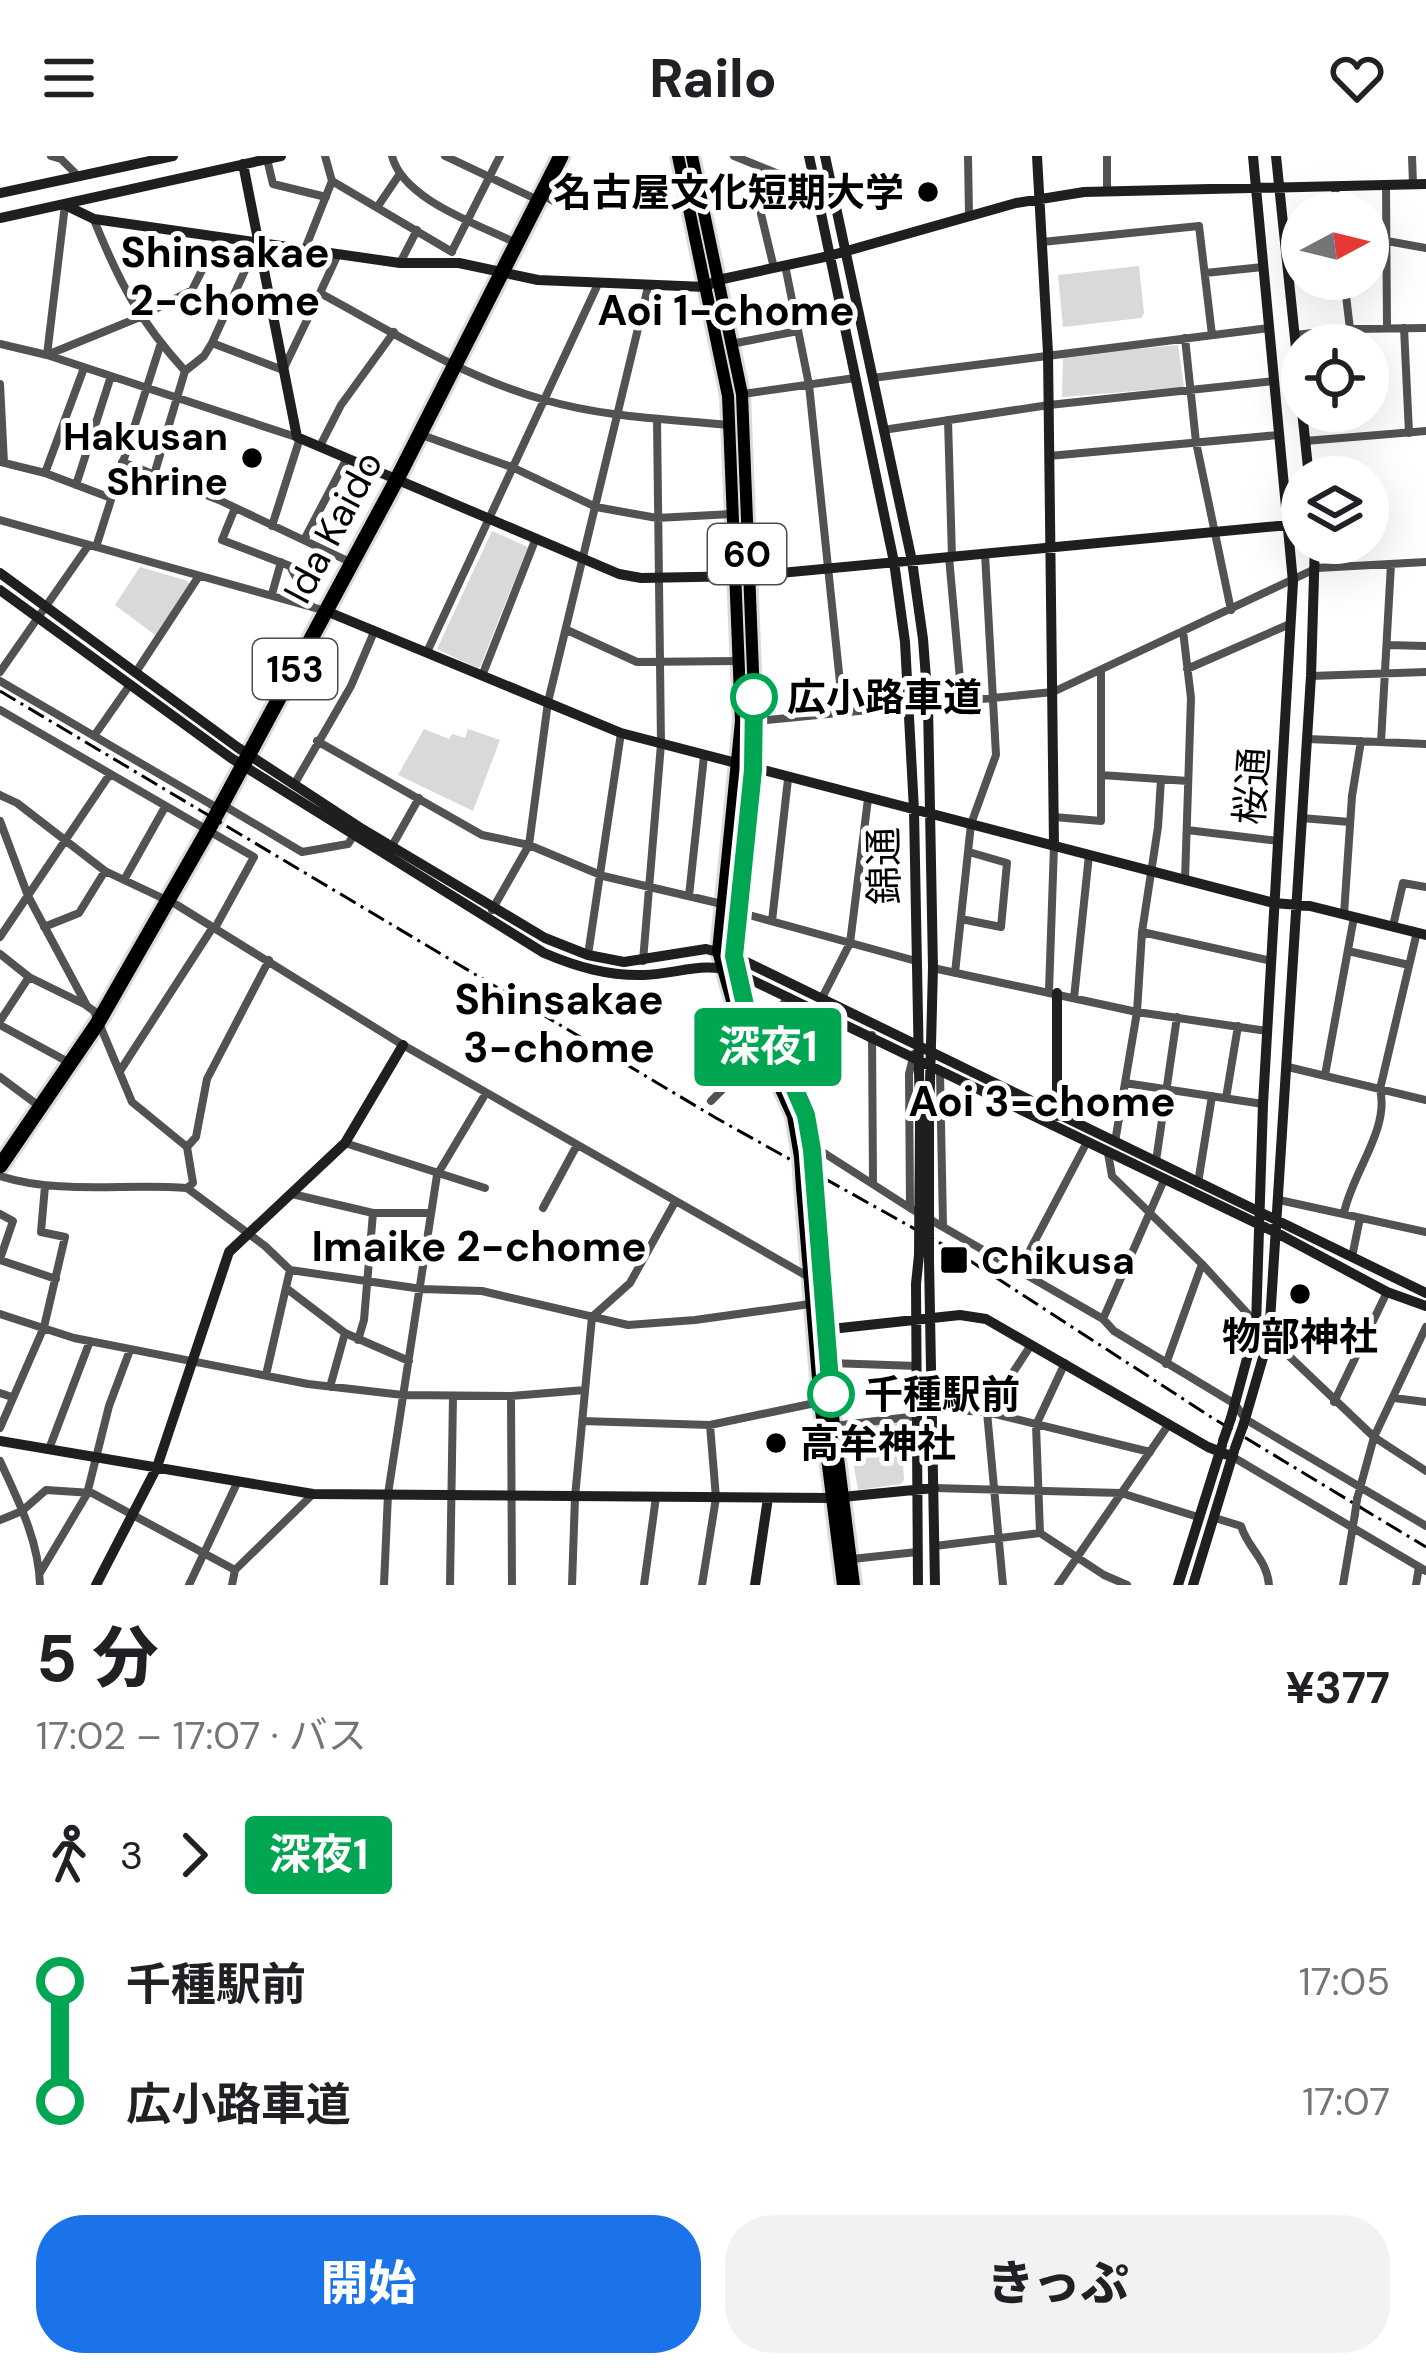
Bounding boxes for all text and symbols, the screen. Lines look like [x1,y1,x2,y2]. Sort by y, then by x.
text: Railo [649,43,777,114]
icon: menu [36,45,102,111]
icon: heart [1324,45,1390,111]
place label: 名古屋文化短期大学 [553,167,904,218]
marker: 名古屋文化短期大学 [915,179,941,205]
north arrow [1281,192,1389,300]
map controls [1281,192,1389,564]
district label: Shinsakae 2-chome [120,225,330,328]
district label: Aoi 1-chome [597,283,855,338]
button: locate [1281,324,1389,432]
place label: Hakusan Shrine [63,411,228,507]
street label: Ida Kaido [272,442,394,612]
marker: Hakusan Shrine [239,445,265,471]
button: layers [1281,456,1389,564]
road number: 60 [708,524,786,584]
road number: 153 [253,639,337,699]
place label: 広小路車道 [787,672,982,723]
marker: 広小路車道 [732,675,776,719]
street label: 桜通 [1224,745,1280,827]
street label: 錦通 [858,827,910,905]
district label: Shinsakae 3-chome [454,972,664,1075]
line badge: 深夜1 [699,1008,837,1086]
text: 深夜1 [718,1019,818,1074]
district label: Aoi 3-chome [908,1074,1176,1129]
district label: Imaike 2-chome [311,1219,647,1274]
place label: Chikusa [981,1235,1135,1286]
marker: Chikusa [938,1244,970,1276]
marker: 物部神社 [1287,1281,1313,1307]
place label: 物部神社 [1222,1311,1378,1362]
place label: 千種駅前 [864,1369,1020,1420]
marker: 千種駅前 [809,1372,853,1416]
place label: 高牟神社 [800,1418,956,1469]
marker: 高牟神社 [763,1430,789,1456]
text: 5 分 [36,1616,158,1701]
text: ¥377 [1286,1658,1390,1717]
text: 17:02 – 17:07 · バス [36,1710,367,1761]
icon: walk [36,1822,102,1888]
icon: forward [161,1822,227,1888]
text: 深夜1 [269,1827,368,1882]
text: 3 [120,1830,143,1881]
text: 千種駅前 [126,1955,306,2014]
text: 17:05 [1299,1956,1390,2007]
text: 広小路車道 [126,2075,351,2134]
text: 17:07 [1302,2076,1390,2127]
button: 開始 [36,2215,701,2353]
button: きっぷ [725,2215,1390,2353]

